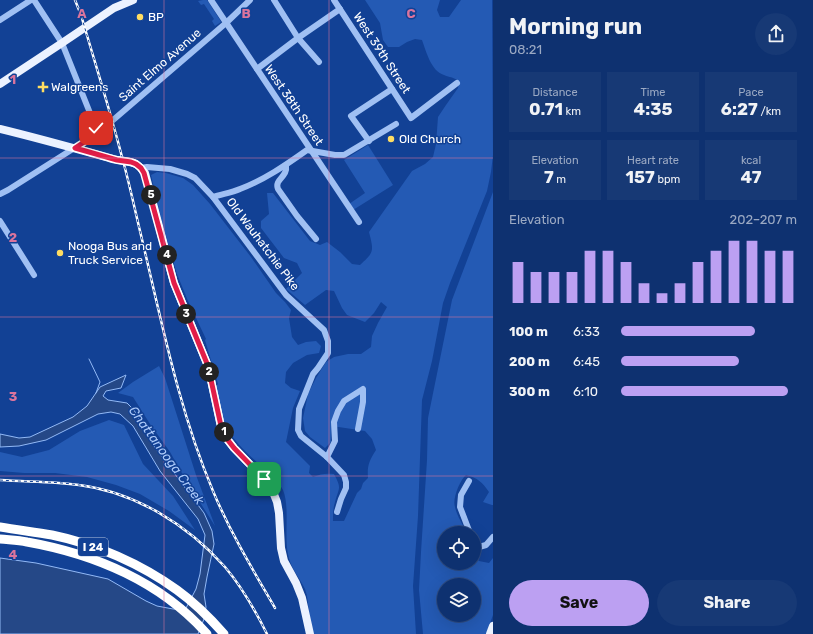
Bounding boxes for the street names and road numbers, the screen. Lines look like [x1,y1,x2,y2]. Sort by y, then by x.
street label: West 39th Street [351,10,414,96]
street label: Saint Elmo Avenue [116,25,204,104]
street label: West 38th Street [262,62,326,148]
street label: Old Wauhatchie Pike [224,195,303,293]
road number: I 24 [78,538,108,556]

